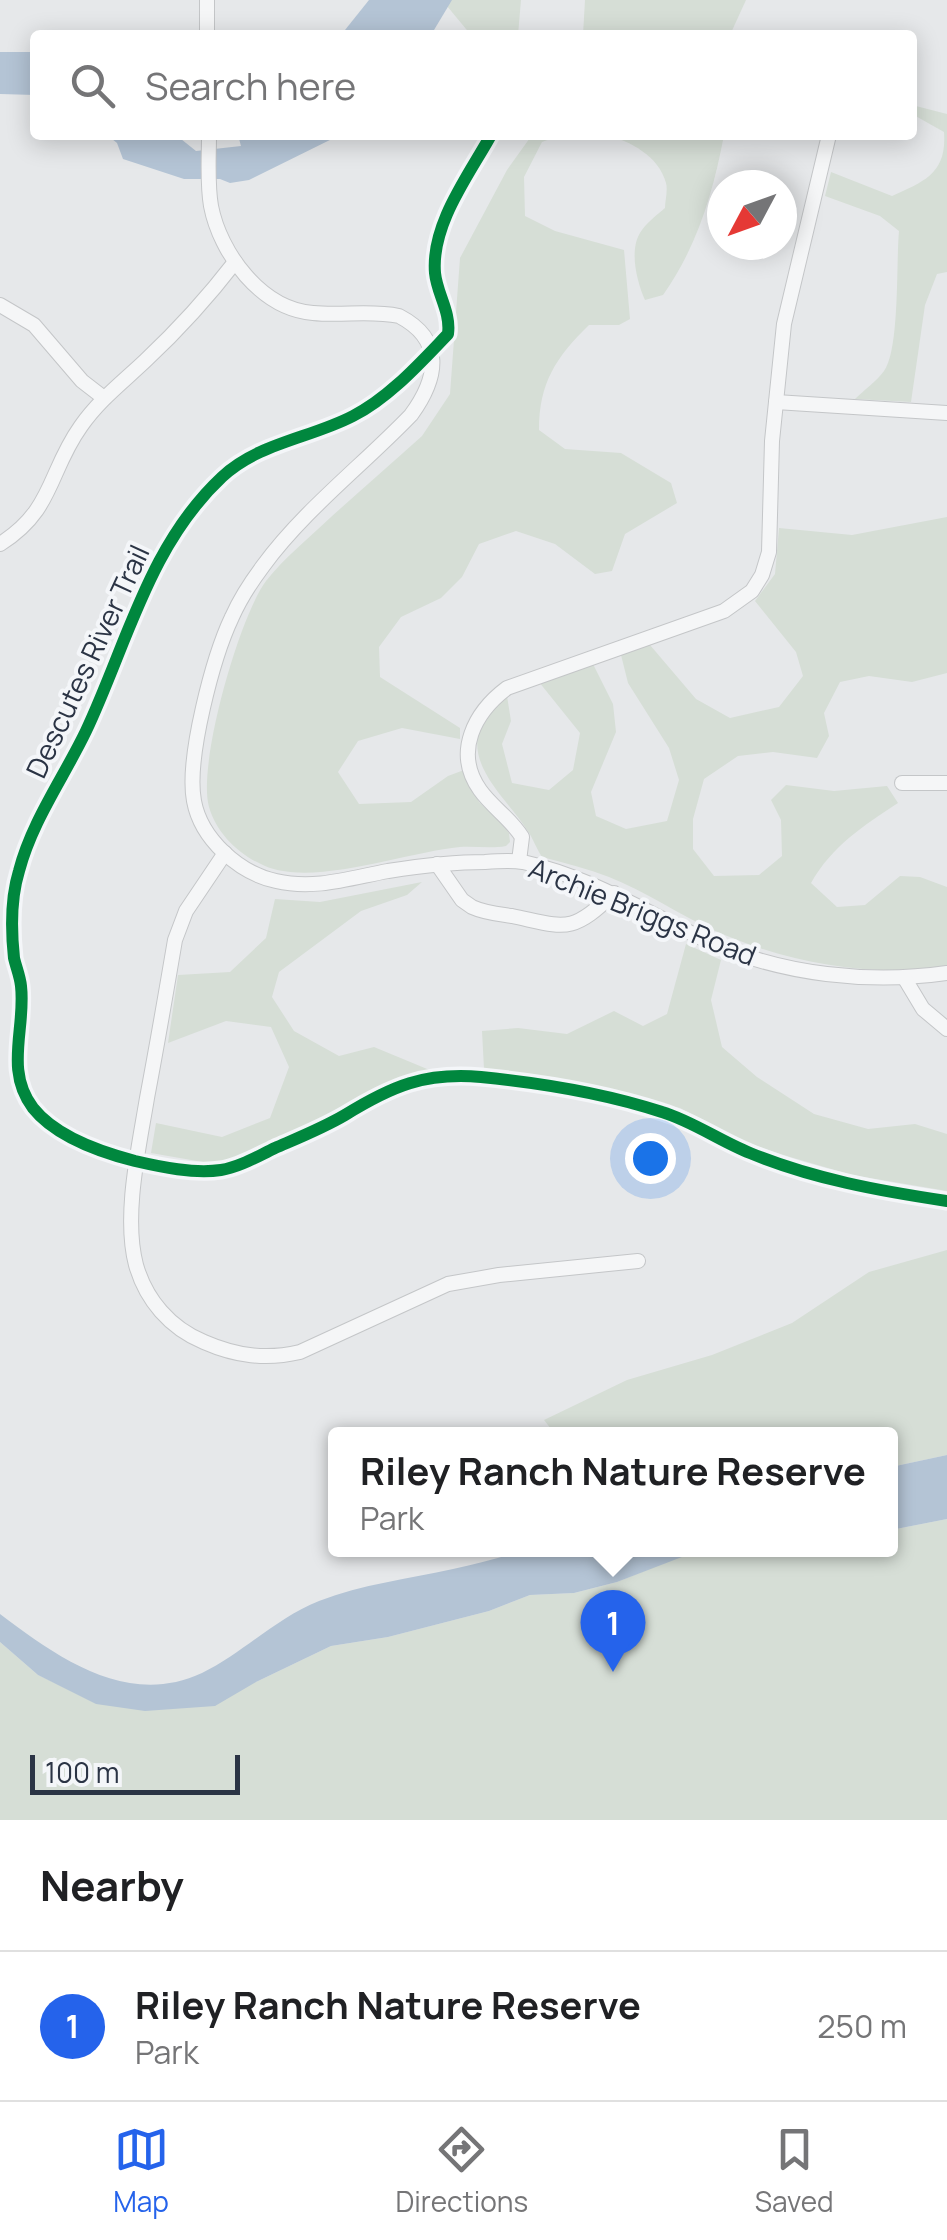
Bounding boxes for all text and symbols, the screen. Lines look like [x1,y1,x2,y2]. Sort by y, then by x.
search box [30,30,917,140]
icon: search [65,58,120,113]
text: Search here [145,59,356,111]
north arrow [707,170,797,260]
street label: Descutes River Trail [16,538,158,784]
street label: Archie Briggs Road [524,848,762,974]
your location [625,1133,676,1184]
popup [328,1427,898,1557]
text: Riley Ranch Nature Reserve [360,1444,866,1496]
text: Park [360,1496,424,1540]
pin: 1 [580,1590,646,1672]
scale bar [30,1750,240,1794]
text: 100 m [45,1753,119,1791]
text: Nearby [40,1856,184,1914]
text: Riley Ranch Nature Reserve [135,1978,641,2030]
text: 1 [65,2004,80,2048]
text: 250 m [817,2004,907,2048]
text: Park [135,2030,199,2074]
tab: Map [113,2122,169,2220]
tab: Directions [396,2122,528,2220]
tab: Saved [755,2122,834,2220]

